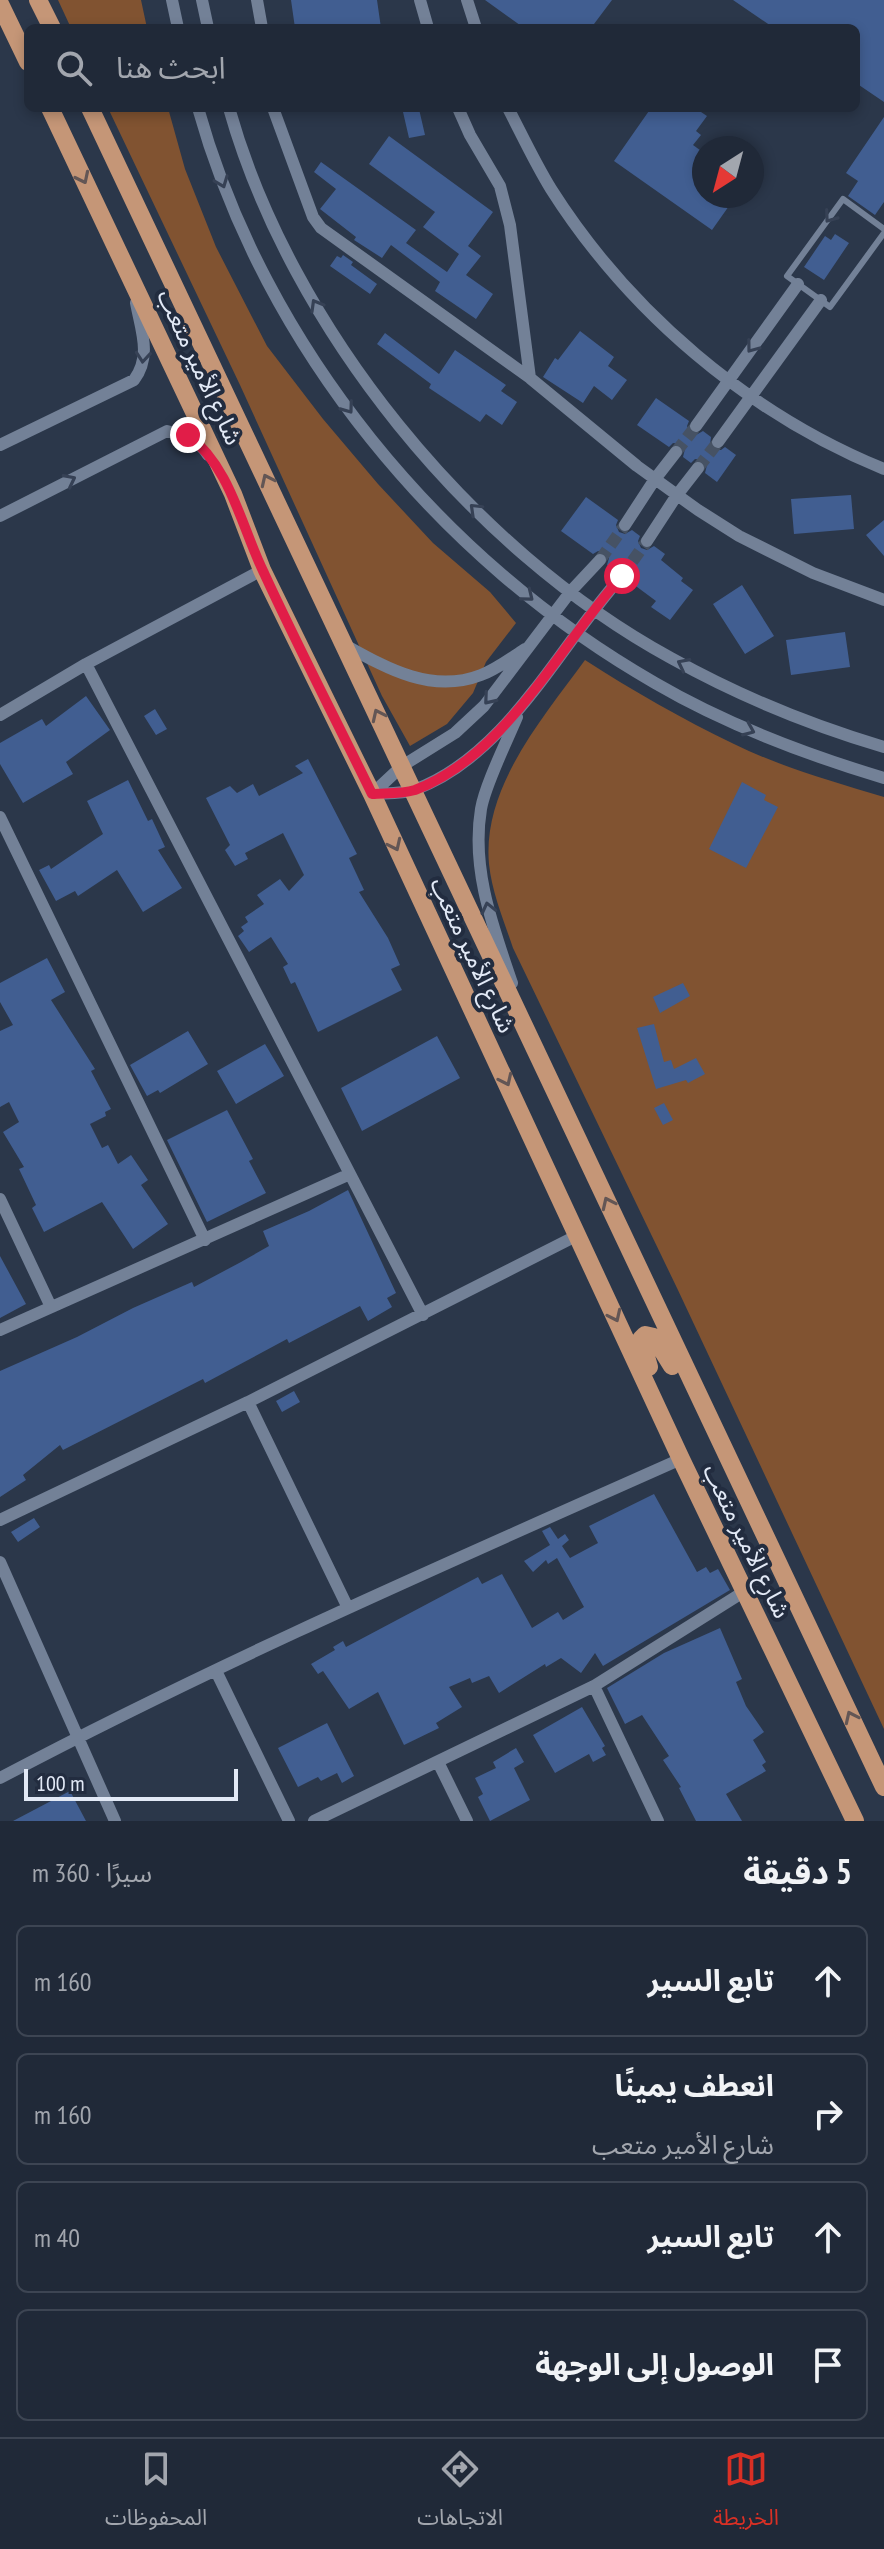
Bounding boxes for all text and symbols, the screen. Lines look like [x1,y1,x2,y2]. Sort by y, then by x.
search box [24,24,860,112]
icon: search [52,46,96,90]
text: ابحث هنا [116,47,226,86]
north arrow [692,136,764,208]
one-way arrow [74,170,89,185]
one-way arrow [212,174,229,188]
one-way arrow [825,209,840,223]
street label: شارع الأمير متعب [149,284,250,451]
one-way arrow [310,299,326,314]
one-way arrow [747,338,761,353]
one-way arrow [134,350,151,363]
one-way arrow [338,400,353,414]
route end [170,417,206,453]
one-way arrow [261,473,277,488]
one-way arrow [61,475,76,490]
one-way arrow [470,504,484,518]
route start [604,558,640,594]
one-way arrow [519,586,534,600]
one-way arrow [676,659,691,674]
one-way arrow [484,690,499,704]
one-way arrow [372,708,388,723]
one-way arrow [741,721,755,737]
one-way arrow [386,836,402,851]
street label: شارع الأمير متعب [422,872,523,1039]
one-way arrow [480,901,497,915]
one-way arrow [496,1072,512,1087]
one-way arrow [602,1197,618,1211]
one-way arrow [605,1308,621,1322]
street label: شارع الأمير متعب [694,1459,798,1624]
one-way arrow [845,1710,861,1725]
scale bar [24,1765,238,1801]
text: 100 m [36,1769,85,1797]
text: 5 دقيقة [743,1849,852,1893]
text: سيرًا · 360 m [32,1856,152,1889]
icon: ahead [806,1959,850,2003]
text: تابع السير [647,1960,774,1999]
text: 160 m [34,1965,92,1998]
text: انعطف يمينًا [614,2065,774,2104]
icon: right [806,2092,850,2136]
text: 160 m [34,2098,92,2131]
text: شارع الأمير متعب [592,2128,774,2161]
icon: ahead [806,2215,850,2259]
text: تابع السير [647,2216,774,2255]
text: 40 m [34,2221,80,2254]
icon: arrive [806,2343,850,2387]
text: الوصول إلى الوجهة [535,2344,774,2383]
tab: المحفوظات [105,2447,207,2541]
tab: الاتجاهات [417,2447,503,2541]
tab: الخريطة [713,2447,779,2541]

